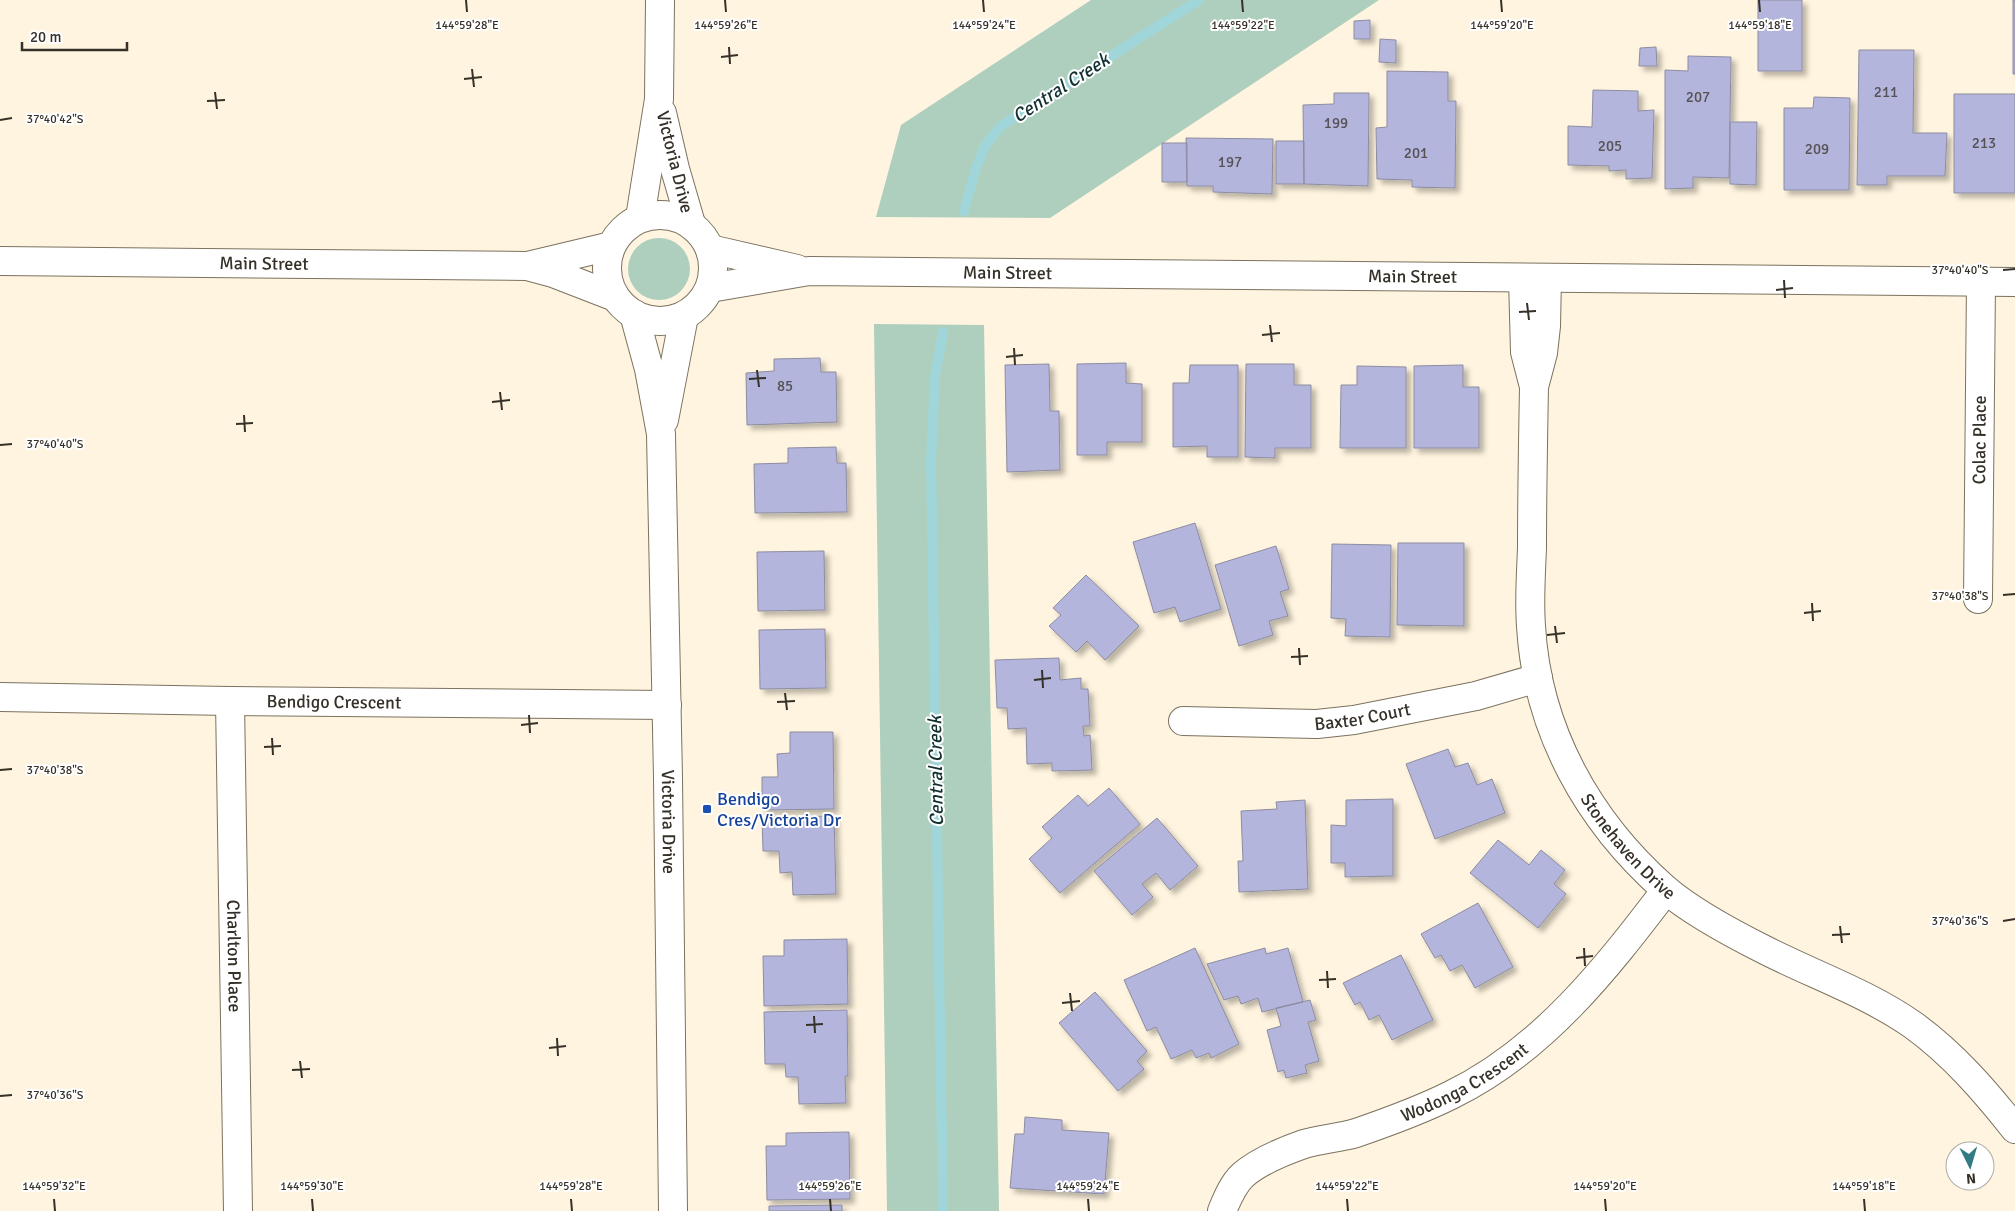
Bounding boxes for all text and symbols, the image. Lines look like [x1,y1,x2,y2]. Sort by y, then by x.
text: 144°59'28"E [435,18,499,33]
text: 144°59'26"E [694,18,758,33]
text: 144°59'24"E [952,18,1016,33]
text: 144°59'22"E [1211,18,1275,33]
text: 144°59'20"E [1470,18,1534,33]
text: 144°59'18"E [1728,18,1792,33]
scale bar [22,20,128,52]
text: 20 m [30,28,61,46]
water label: Central Creek [1008,47,1115,128]
house number: 211 [1874,83,1898,101]
house number: 207 [1686,88,1710,106]
street label: Victoria Drive [652,109,698,215]
text: 37°40'42"S [26,112,84,127]
house number: 199 [1324,114,1348,132]
house number: 213 [1972,134,1996,152]
house number: 205 [1598,137,1622,155]
house number: 209 [1805,140,1829,158]
house number: 201 [1404,144,1428,162]
house number: 197 [1218,153,1242,171]
street label: Main Street [219,252,309,275]
street label: Main Street [963,261,1052,284]
text: 37°40'40"S [1931,263,1989,278]
street label: Main Street [1368,265,1457,288]
house number: 85 [777,377,793,395]
street label: Colac Place [1968,395,1991,485]
text: 37°40'40"S [26,437,84,452]
text: 37°40'38"S [1931,589,1989,604]
street label: Bendigo Crescent [267,690,401,714]
street label: Baxter Court [1313,698,1413,735]
water label: Central Creek [923,714,949,827]
text: 37°40'38"S [26,763,84,778]
street label: Victoria Drive [657,769,680,874]
place label: Bendigo Cres/Victoria Dr [717,788,841,831]
street label: Stonehaven Drive [1576,789,1680,904]
marker: Bendigo Cres/Victoria Dr [701,803,713,815]
street label: Charlton Place [222,899,246,1013]
text: 37°40'36"S [1931,914,1989,929]
street label: Wodonga Crescent [1398,1038,1533,1127]
text: 37°40'36"S [26,1088,84,1103]
north arrow [1945,1141,1995,1191]
text: N [1965,1170,1977,1187]
text: 144°59'32"E [22,1179,86,1194]
text: 144°59'30"E [280,1179,344,1194]
text: 144°59'28"E [539,1179,603,1194]
text: 144°59'26"E [798,1179,862,1194]
text: 144°59'24"E [1056,1179,1120,1194]
text: 144°59'22"E [1315,1179,1379,1194]
text: 144°59'20"E [1573,1179,1637,1194]
text: 144°59'18"E [1832,1179,1896,1194]

